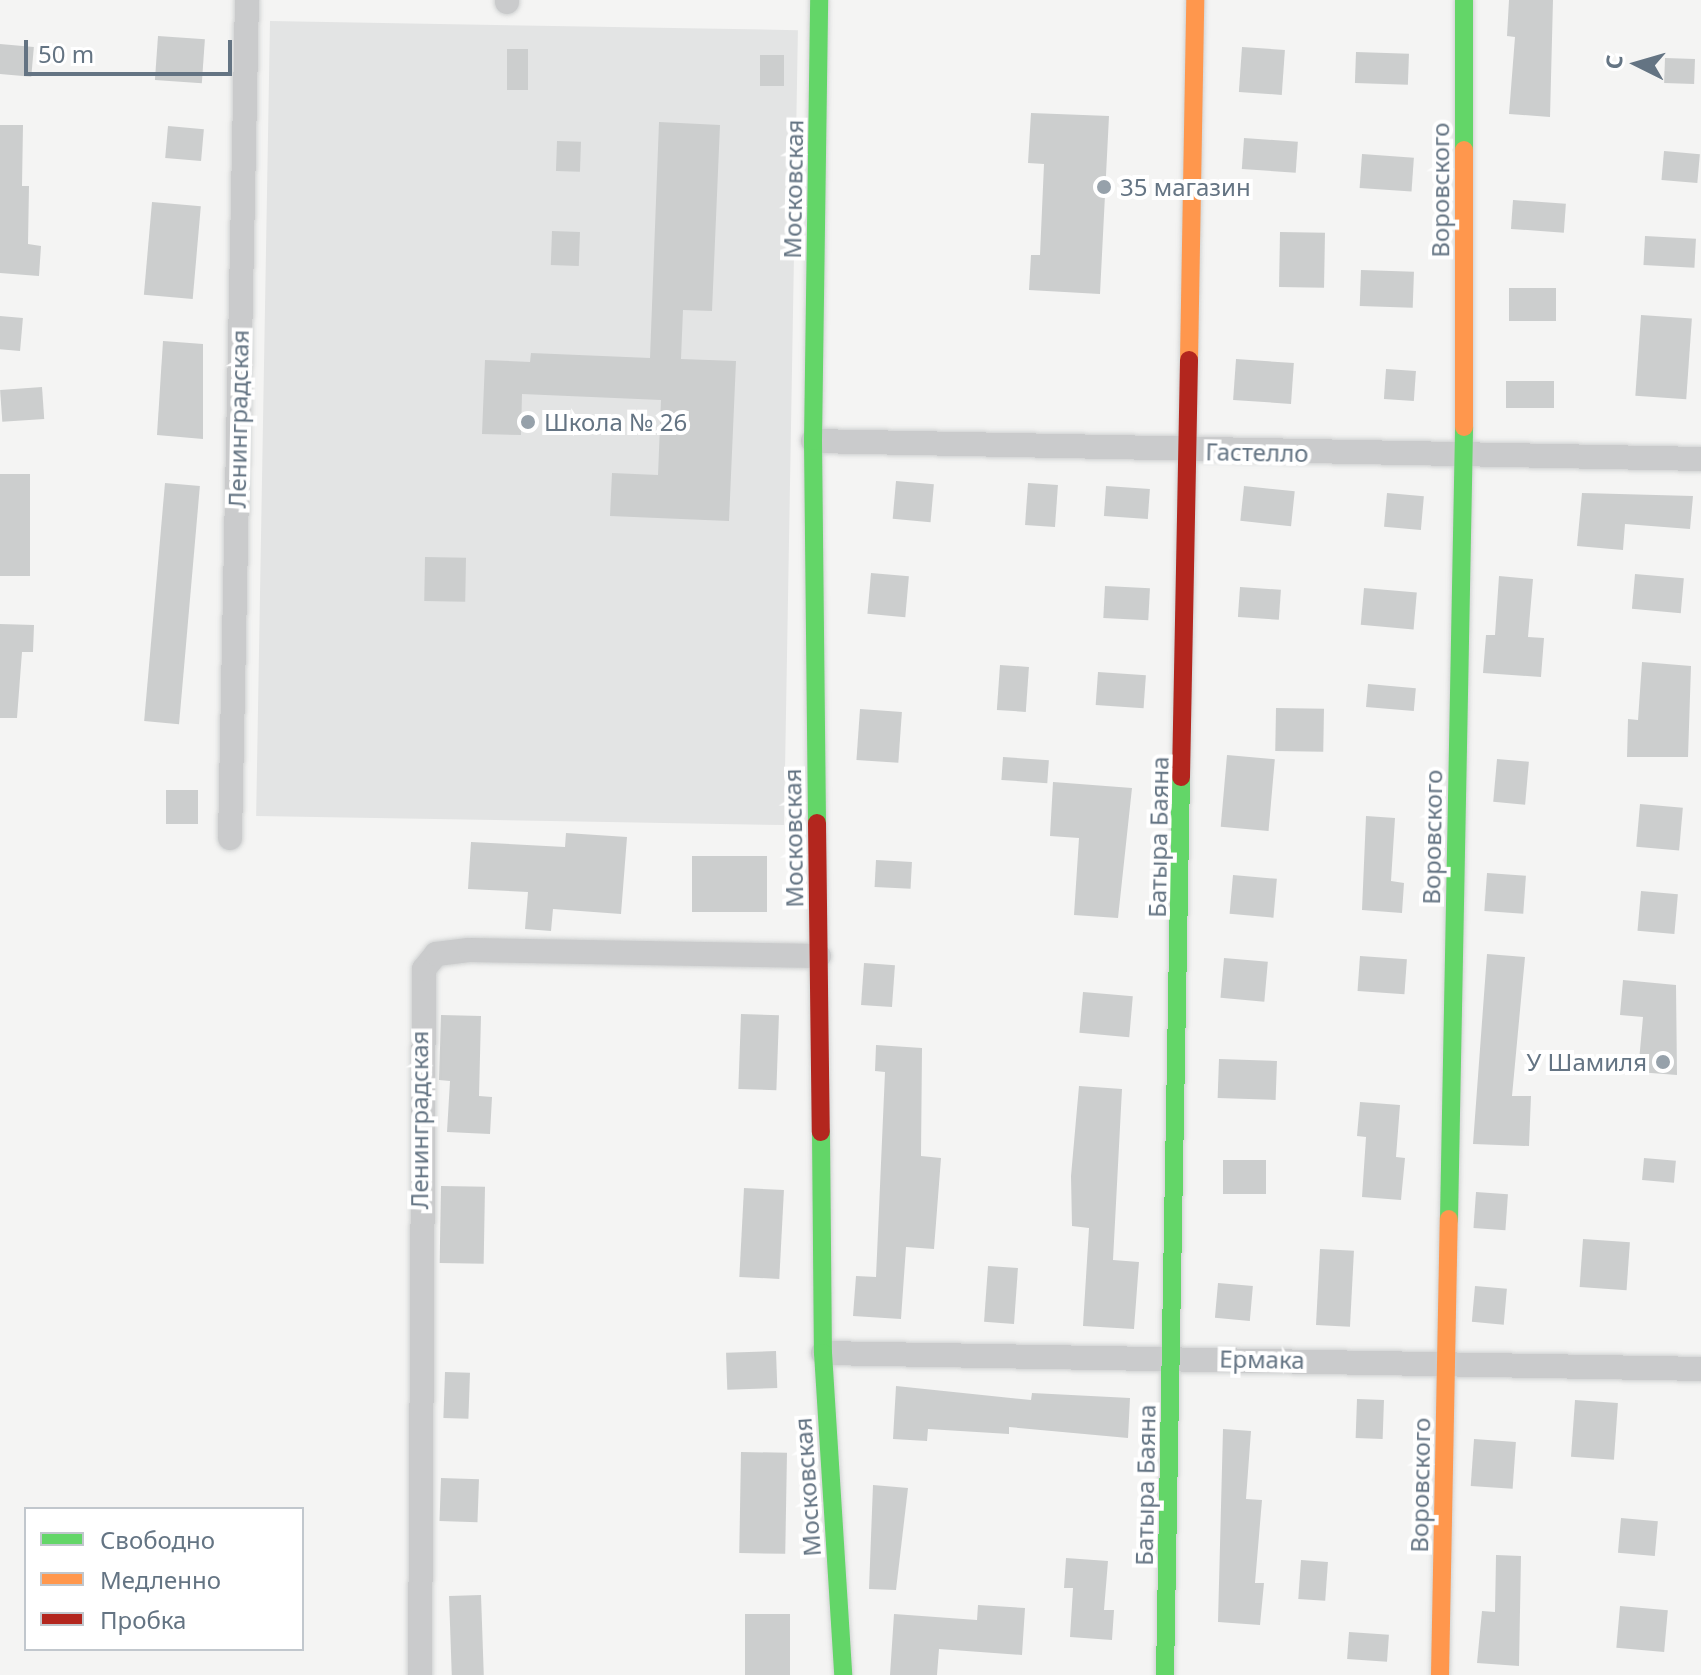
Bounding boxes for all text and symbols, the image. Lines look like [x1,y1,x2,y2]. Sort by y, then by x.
scale bar [28,24,236,74]
north arrow [1597,24,1677,104]
text: 50 m [38,37,94,70]
text: С [1598,54,1629,70]
street label: Московская [777,119,809,259]
street label: Воровского [1426,122,1454,258]
place label: 35 магазин [1120,173,1251,201]
marker: 35 магазин [1095,178,1113,196]
street label: Ленинградская [222,329,254,509]
place label: Школа № 26 [544,408,687,436]
marker: Школа № 26 [519,413,537,431]
street label: Гастелло [1205,437,1309,467]
street label: Батыра Баяна [1142,756,1174,918]
street label: Московская [777,768,809,908]
street label: Воровского [1416,769,1448,905]
street label: Ленинградская [405,1031,433,1209]
place label: У Шамиля [1527,1048,1647,1076]
marker: У Шамиля [1654,1053,1672,1071]
street label: Ермака [1219,1344,1305,1374]
street label: Батыра Баяна [1129,1404,1161,1566]
street label: Московская [788,1417,826,1557]
street label: Воровского [1404,1417,1436,1553]
legend [24,1507,304,1651]
text: Свободно [100,1523,215,1556]
text: Медленно [100,1563,221,1596]
text: Пробка [100,1603,186,1636]

